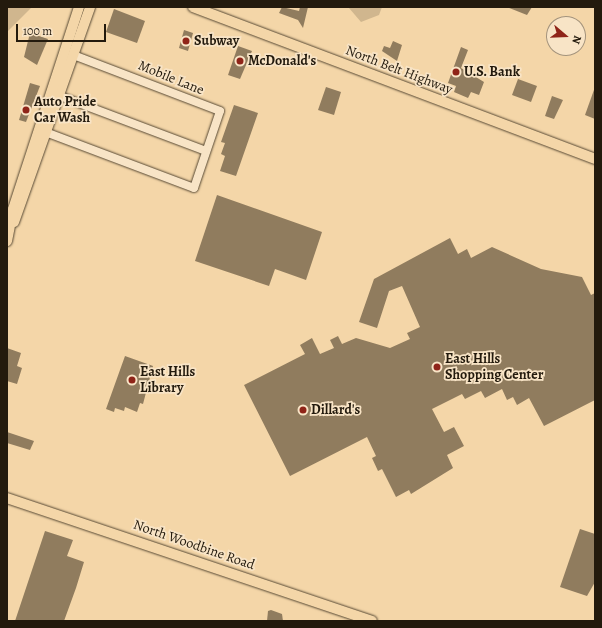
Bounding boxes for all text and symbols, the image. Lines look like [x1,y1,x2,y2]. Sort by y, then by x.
scale bar [18,16,108,42]
north arrow [546,16,586,56]
text: 100 m [23,23,52,39]
place label: Subway [194,33,239,49]
text: N [568,34,585,46]
marker: Subway [181,36,191,46]
street label: North Belt Highway [343,42,455,98]
place label: McDonald's [248,53,316,69]
marker: McDonald's [235,56,245,66]
street label: Mobile Lane [136,57,206,99]
place label: U.S. Bank [464,64,520,80]
marker: U.S. Bank [451,67,461,77]
place label: Auto Pride Car Wash [34,94,96,126]
marker: Auto Pride Car Wash [21,105,31,115]
place label: East Hills Shopping Center [445,351,543,384]
marker: East Hills Shopping Center [432,362,442,372]
place label: East Hills Library [140,364,195,396]
marker: East Hills Library [127,375,137,385]
place label: Dillard's [311,402,360,418]
marker: Dillard's [298,405,308,415]
street label: North Woodbine Road [131,516,257,574]

